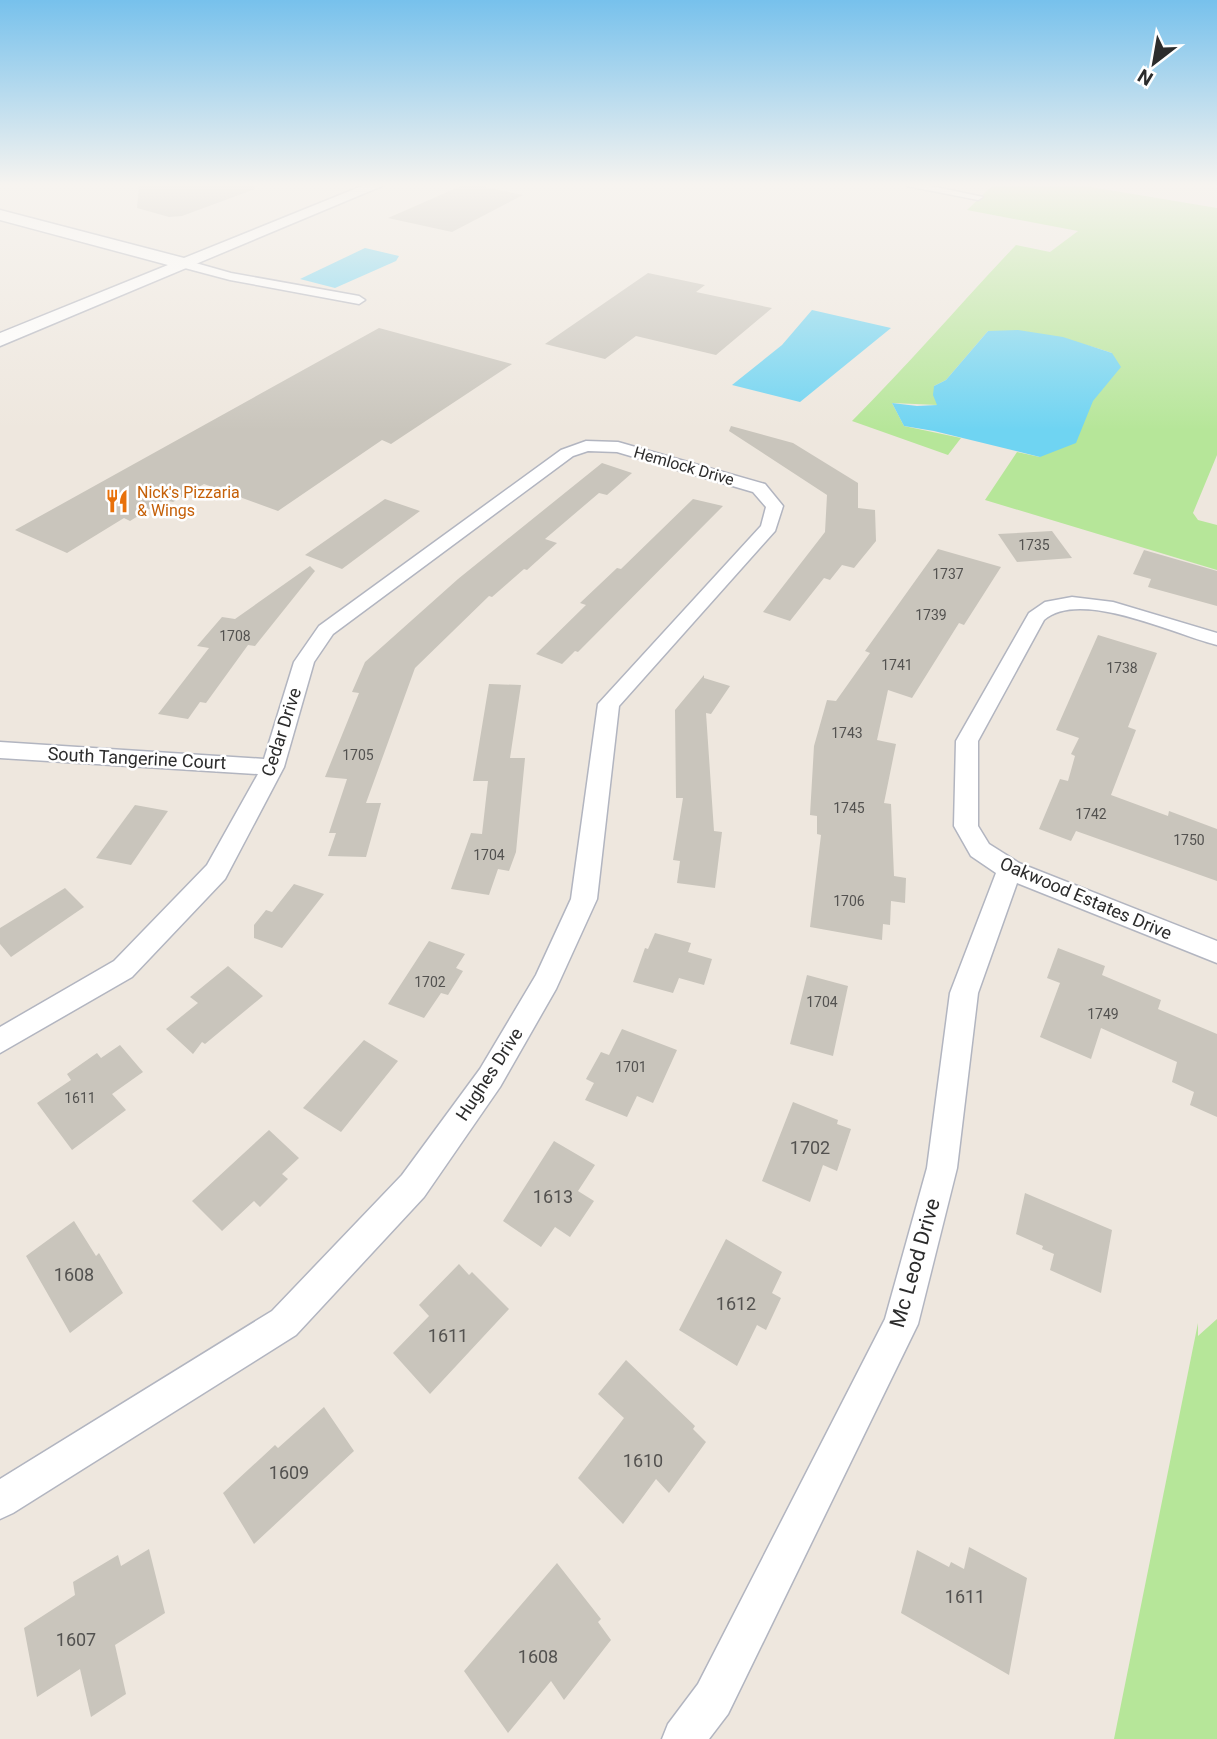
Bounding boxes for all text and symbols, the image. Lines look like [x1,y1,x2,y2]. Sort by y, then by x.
north arrow [1119,28,1189,98]
text: N [1134,64,1157,90]
street label: Hemlock Drive [632,443,736,489]
place label: Nick's Pizzaria & Wings [137,483,240,520]
restaurant icon: Nick's Pizzaria & Wings [103,487,131,515]
house number: 1735 [1018,537,1050,553]
house number: 1737 [932,566,964,582]
house number: 1739 [915,607,947,623]
house number: 1708 [219,628,251,644]
house number: 1741 [881,657,913,673]
house number: 1738 [1106,660,1138,676]
street label: Cedar Drive [257,685,305,779]
house number: 1743 [831,725,863,741]
street label: South Tangerine Court [47,743,227,773]
house number: 1705 [342,747,374,763]
house number: 1745 [833,800,865,816]
house number: 1742 [1075,806,1107,822]
house number: 1750 [1173,832,1205,848]
house number: 1704 [473,847,505,863]
street label: Oakwood Estates Drive [997,852,1175,944]
house number: 1706 [833,893,865,909]
house number: 1702 [414,974,446,990]
house number: 1704 [806,994,838,1010]
house number: 1749 [1087,1006,1119,1022]
street label: Hughes Drive [451,1024,527,1124]
house number: 1701 [615,1059,647,1075]
house number: 1611 [64,1090,96,1106]
house number: 1702 [790,1137,830,1158]
house number: 1613 [533,1186,573,1207]
street label: Mc Leod Drive [885,1196,945,1330]
house number: 1608 [54,1264,94,1285]
house number: 1612 [716,1293,756,1314]
house number: 1611 [428,1325,468,1346]
house number: 1610 [623,1450,663,1471]
house number: 1609 [269,1462,309,1483]
house number: 1611 [945,1586,985,1607]
house number: 1607 [56,1629,96,1650]
house number: 1608 [518,1646,558,1667]

